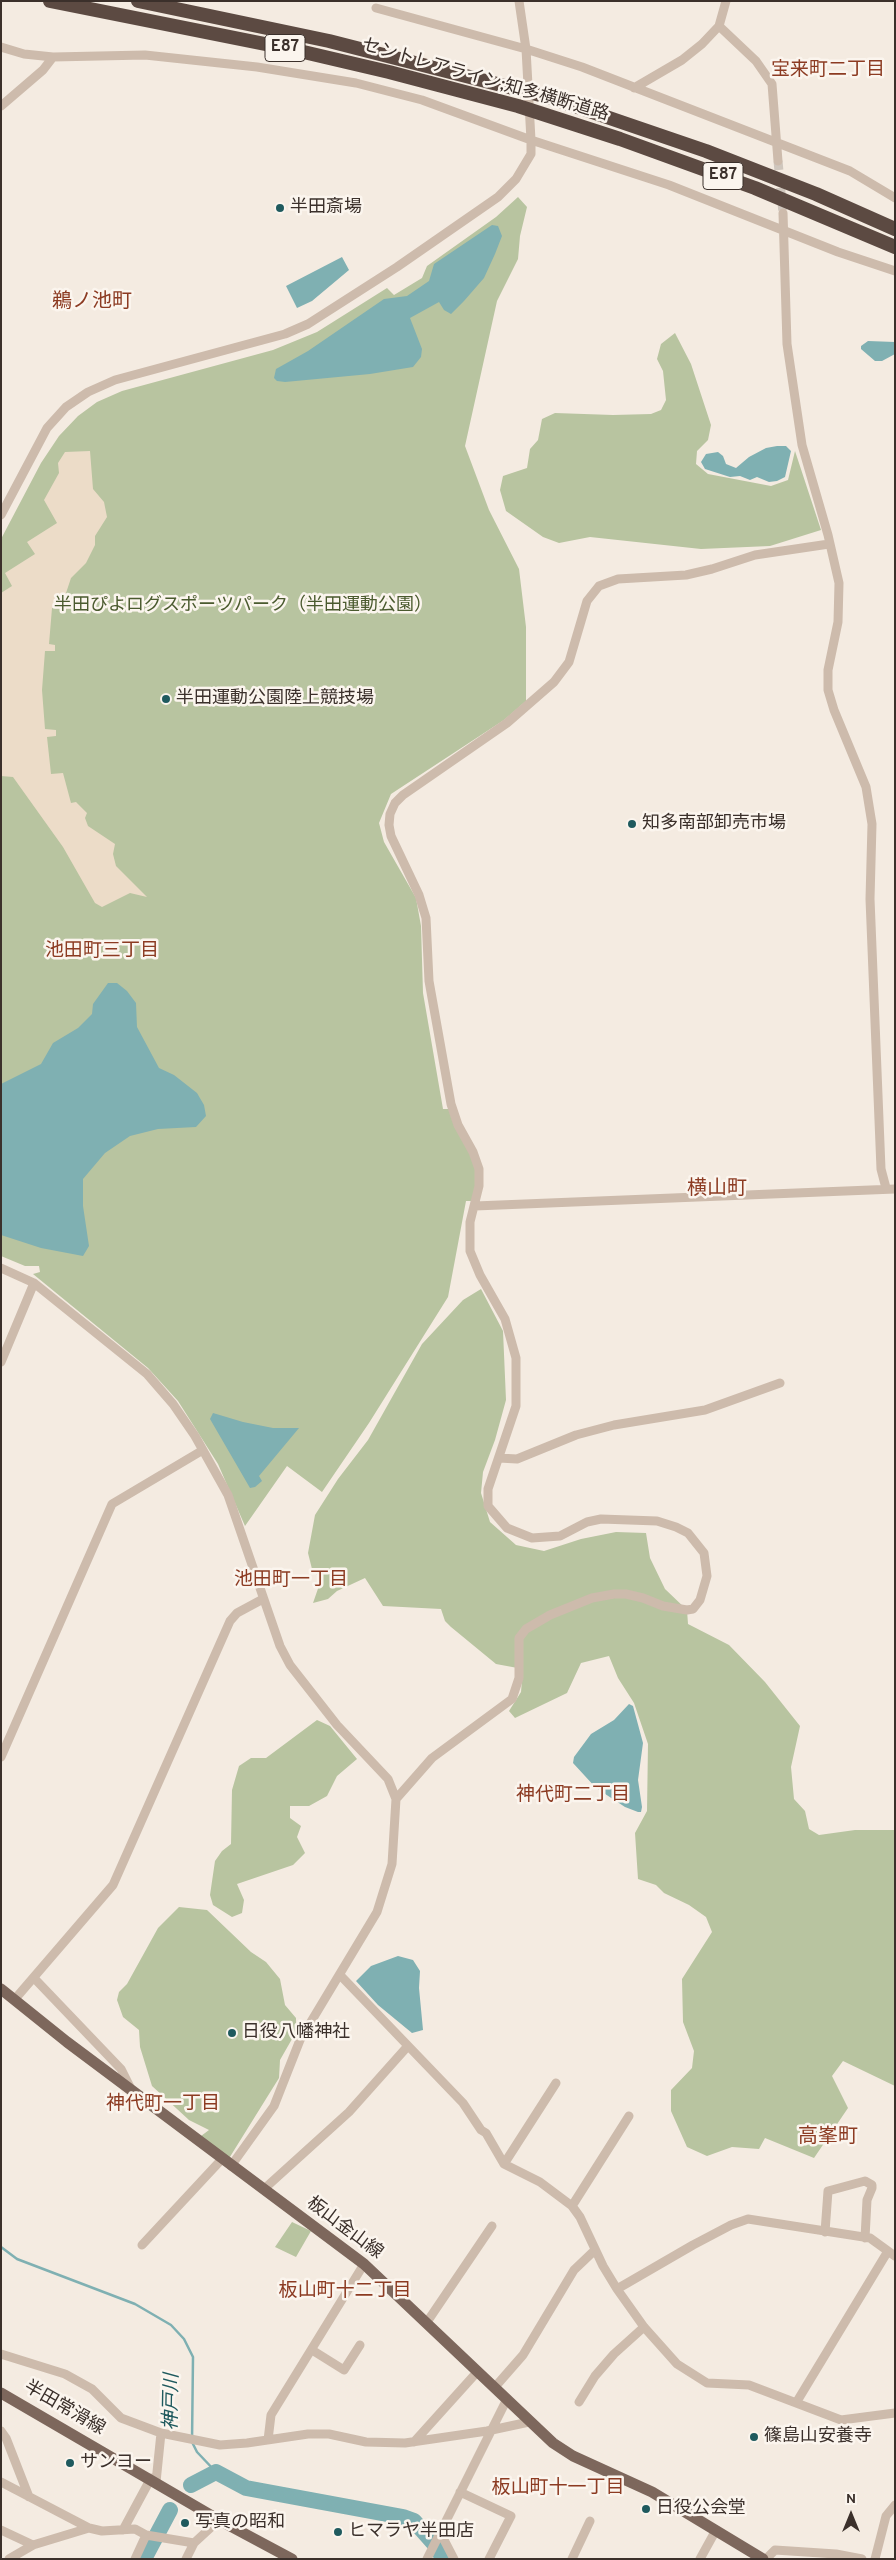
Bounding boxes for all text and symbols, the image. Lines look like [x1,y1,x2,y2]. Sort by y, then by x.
road number: E87 [265,34,305,62]
street label: セントレアライン;知多横断道路 [359,35,611,127]
district label: 宝来町二丁目 [771,60,885,82]
road number: E87 [703,162,743,190]
place label: 半田斎場 [290,197,362,219]
marker: 半田斎場 [274,202,286,214]
district label: 鵜ノ池町 [52,291,132,315]
park label: 半田ぴよログスポーツパーク（半田運動公園） [54,595,432,617]
place label: 半田運動公園陸上競技場 [176,688,374,710]
marker: 半田運動公園陸上競技場 [160,693,172,705]
place label: 知多南部卸売市場 [642,813,786,835]
marker: 知多南部卸売市場 [626,818,638,830]
district label: 池田町三丁目 [45,941,159,963]
district label: 横山町 [687,1178,747,1202]
district label: 池田町一丁目 [234,1570,348,1592]
district label: 神代町二丁目 [516,1785,630,1807]
place label: 日役八幡神社 [242,2022,350,2044]
marker: 日役八幡神社 [226,2027,238,2039]
district label: 神代町一丁目 [106,2094,220,2116]
district label: 高峯町 [798,2126,858,2150]
street label: 板山金山線 [302,2193,386,2265]
district label: 板山町十二丁目 [279,2281,411,2303]
water label: 神戸川 [161,2373,185,2431]
street label: 半田常滑線 [20,2377,108,2441]
place label: 篠島山安養寺 [764,2426,872,2448]
marker: 篠島山安養寺 [748,2431,760,2443]
place label: サンヨー [80,2452,152,2474]
marker: サンヨー [64,2457,76,2469]
district label: 板山町十一丁目 [492,2478,624,2500]
north arrow [826,2490,876,2540]
text: N [846,2491,856,2508]
place label: 日役公会堂 [656,2498,746,2520]
marker: 日役公会堂 [640,2503,652,2515]
place label: 写真の昭和 [195,2512,285,2534]
marker: 写真の昭和 [179,2517,191,2529]
place label: ヒマラヤ半田店 [348,2521,474,2543]
marker: ヒマラヤ半田店 [332,2526,344,2538]

